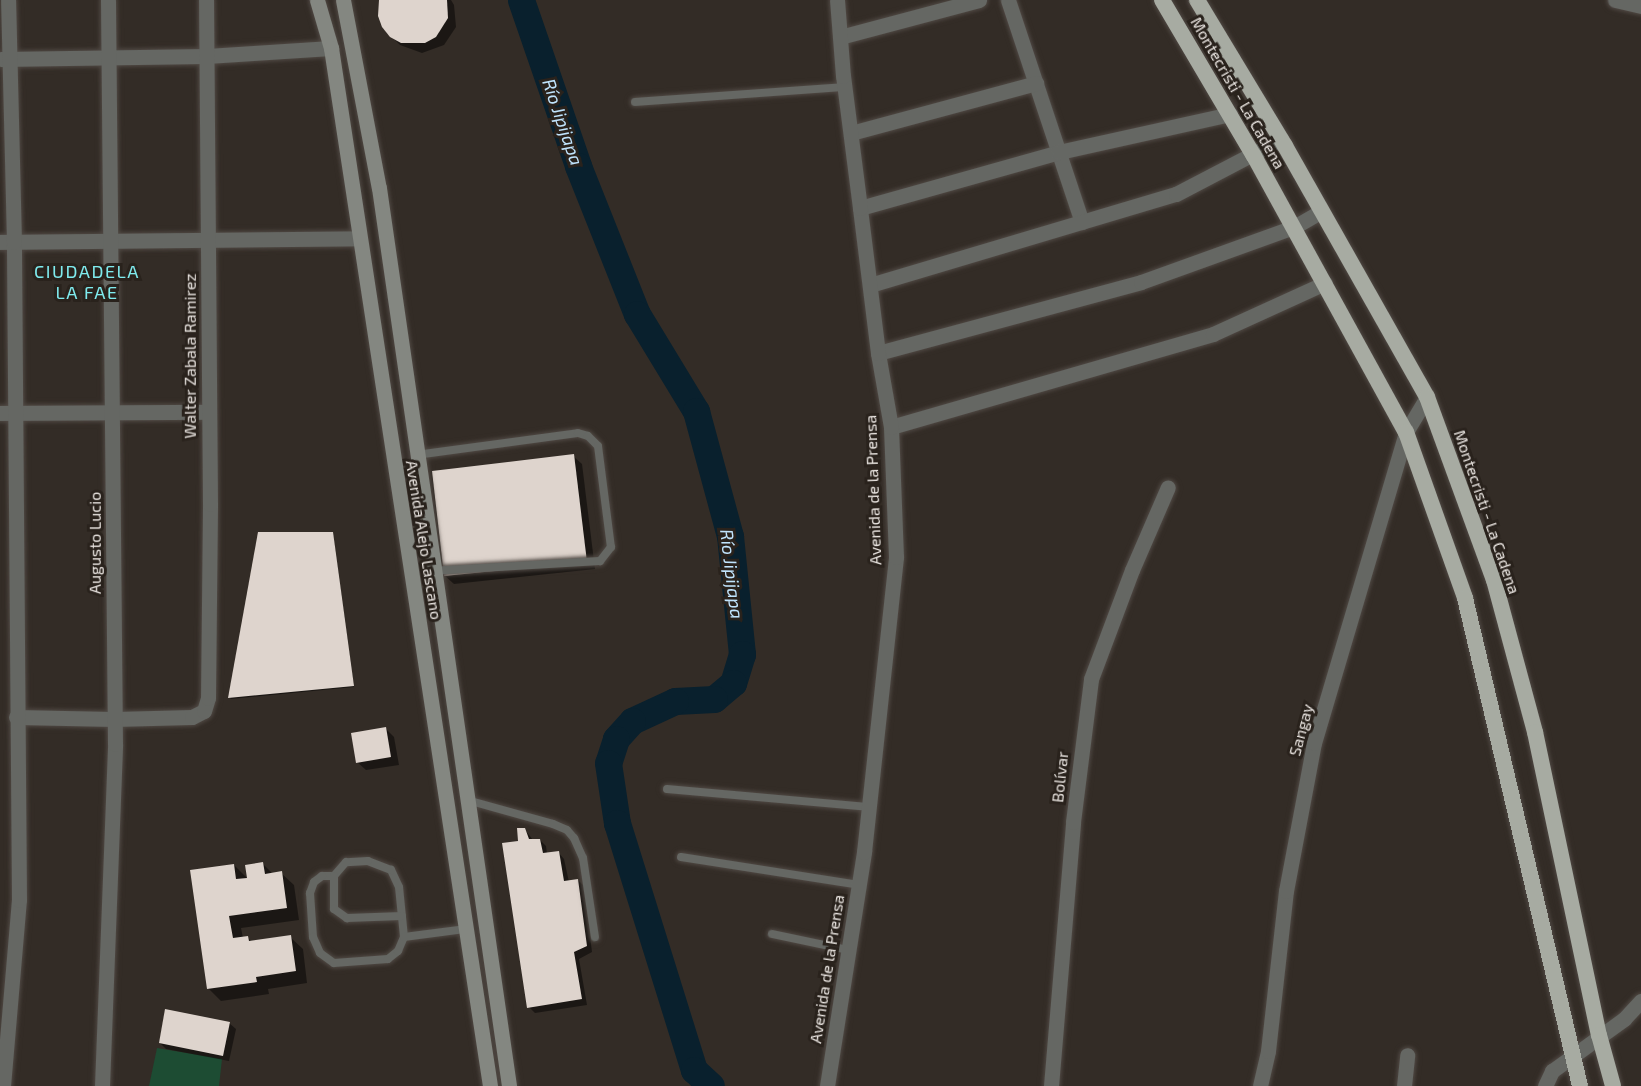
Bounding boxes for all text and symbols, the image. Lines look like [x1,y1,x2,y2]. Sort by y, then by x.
street label: Montecristi - La Cadena [1187,14,1289,172]
water label: Río Jipijapa [538,76,588,168]
district label: CIUDADELA LA FAE [34,261,140,304]
street label: Walter Zabala Ramirez [180,273,200,439]
street label: Avenida de la Prensa [861,415,885,565]
street label: Montecristi - La Cadena [1450,427,1524,597]
street label: Avenida Alejo Lascano [402,459,446,621]
street label: Augusto Lucio [85,492,105,594]
water label: Río Jipijapa [716,528,748,620]
street label: Sangay [1285,702,1317,758]
street label: Bolívar [1048,750,1072,804]
street label: Avenida de la Prensa [806,893,848,1045]

